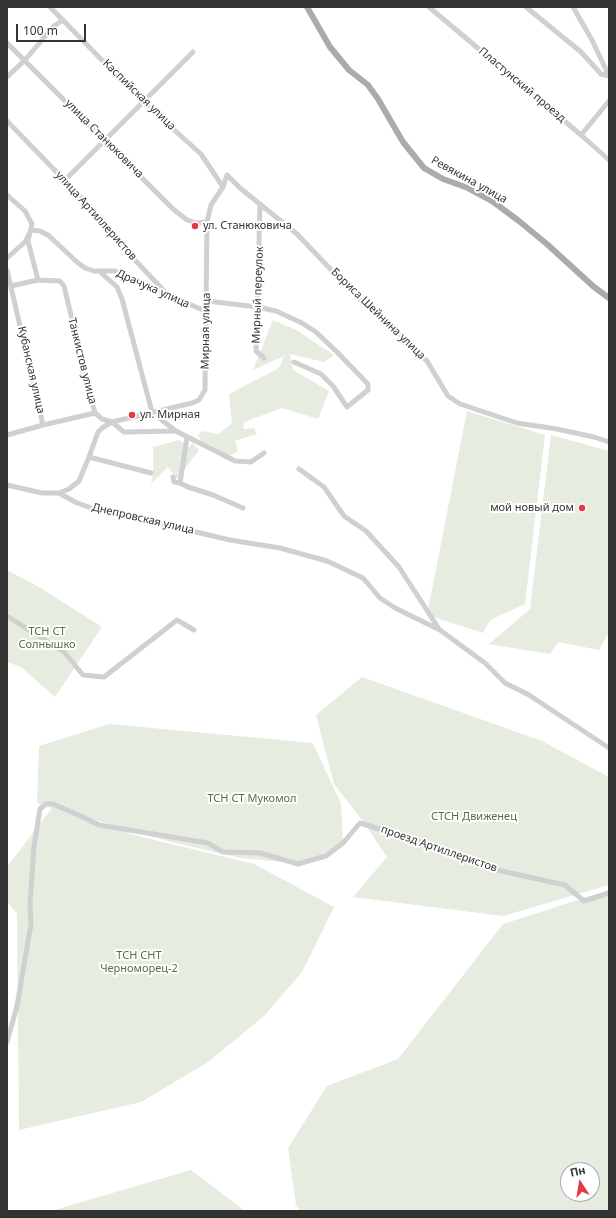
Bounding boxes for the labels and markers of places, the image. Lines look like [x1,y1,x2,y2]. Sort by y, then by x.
place label: ул. Станюковича [203,219,292,233]
marker: ул. Станюковича [190,221,200,231]
place label: ул. Мирная [140,408,200,422]
marker: ул. Мирная [127,410,137,420]
place label: мой новый дом [490,501,574,515]
marker: мой новый дом [577,503,587,513]

